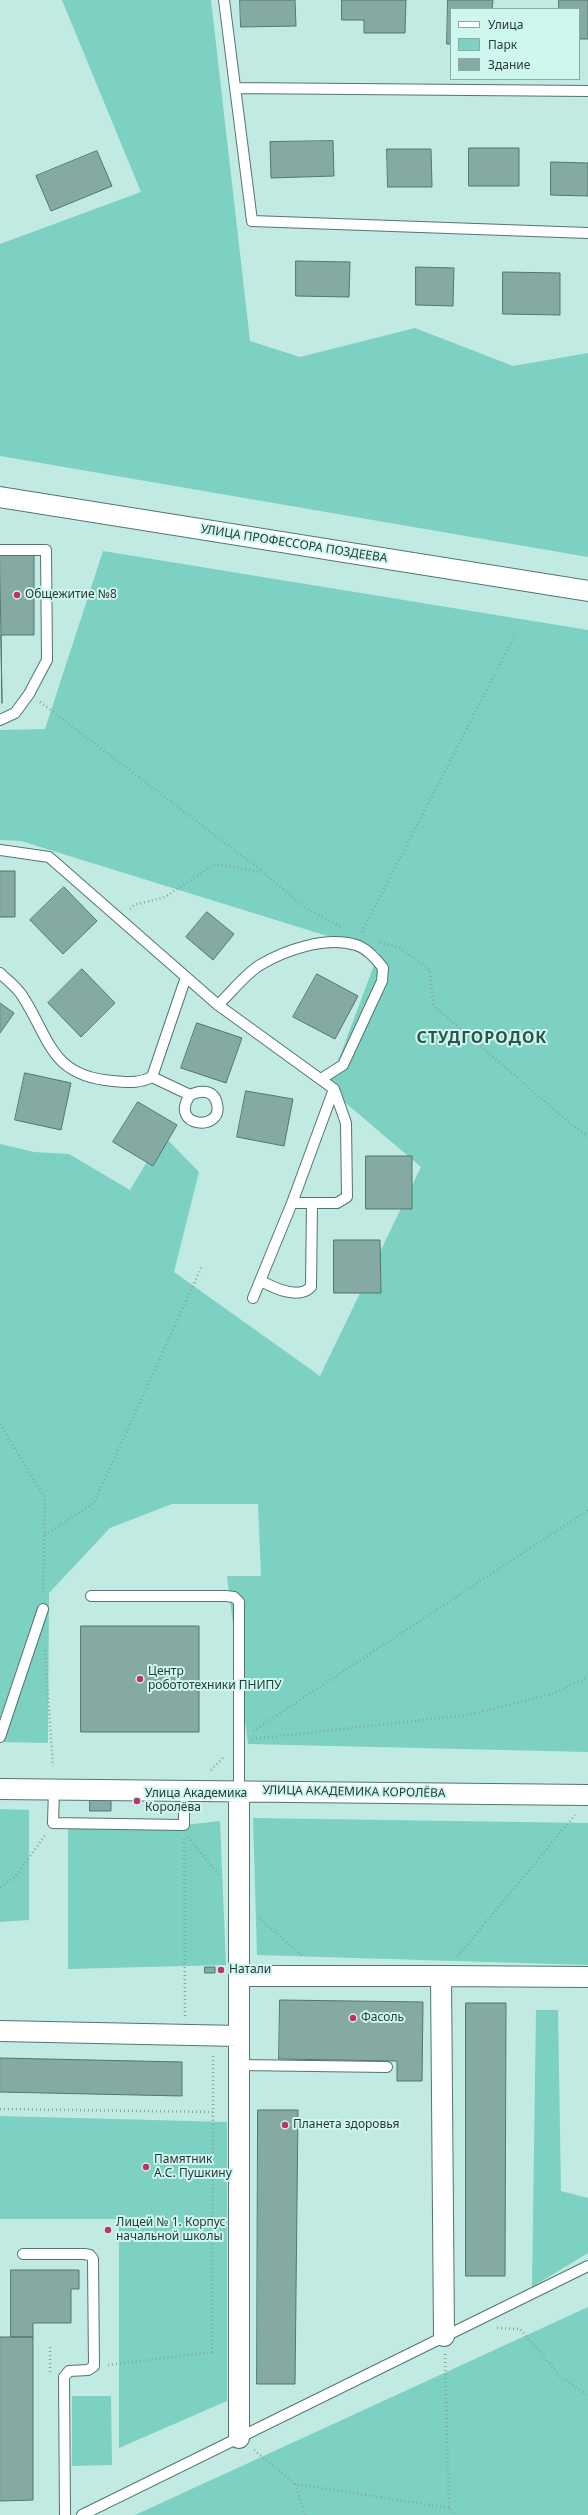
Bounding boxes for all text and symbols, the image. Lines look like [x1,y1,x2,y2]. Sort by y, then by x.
legend [450,8,580,80]
text: Улица [488,16,523,33]
text: Парк [488,36,517,53]
text: Здание [488,56,530,73]
street label: УЛИЦА ПРОФЕССОРА ПОЗДЕЕВА [200,522,388,566]
place label: Общежитие №8 [25,588,117,602]
marker: Общежитие №8 [12,590,22,600]
district label: СТУДГОРОДОК [417,1028,547,1048]
place label: Центр робототехники ПНИПУ [148,1665,282,1693]
marker: Центр робототехники ПНИПУ [135,1674,145,1684]
street label: УЛИЦА АКАДЕМИКА КОРОЛЁВА [262,1783,446,1801]
place label: Улица Академика Королёва [145,1787,247,1815]
marker: Улица Академика Королёва [132,1796,142,1806]
place label: Натали [229,1963,271,1977]
marker: Натали [216,1965,226,1975]
place label: Фасоль [361,2011,404,2025]
marker: Фасоль [348,2013,358,2023]
place label: Планета здоровья [293,2118,399,2132]
marker: Планета здоровья [280,2120,290,2130]
place label: Памятник А.С. Пушкину [154,2153,232,2181]
marker: Памятник А.С. Пушкину [141,2162,151,2172]
place label: Лицей № 1. Корпус начальной школы [116,2216,226,2244]
marker: Лицей № 1. Корпус начальной школы [103,2225,113,2235]

